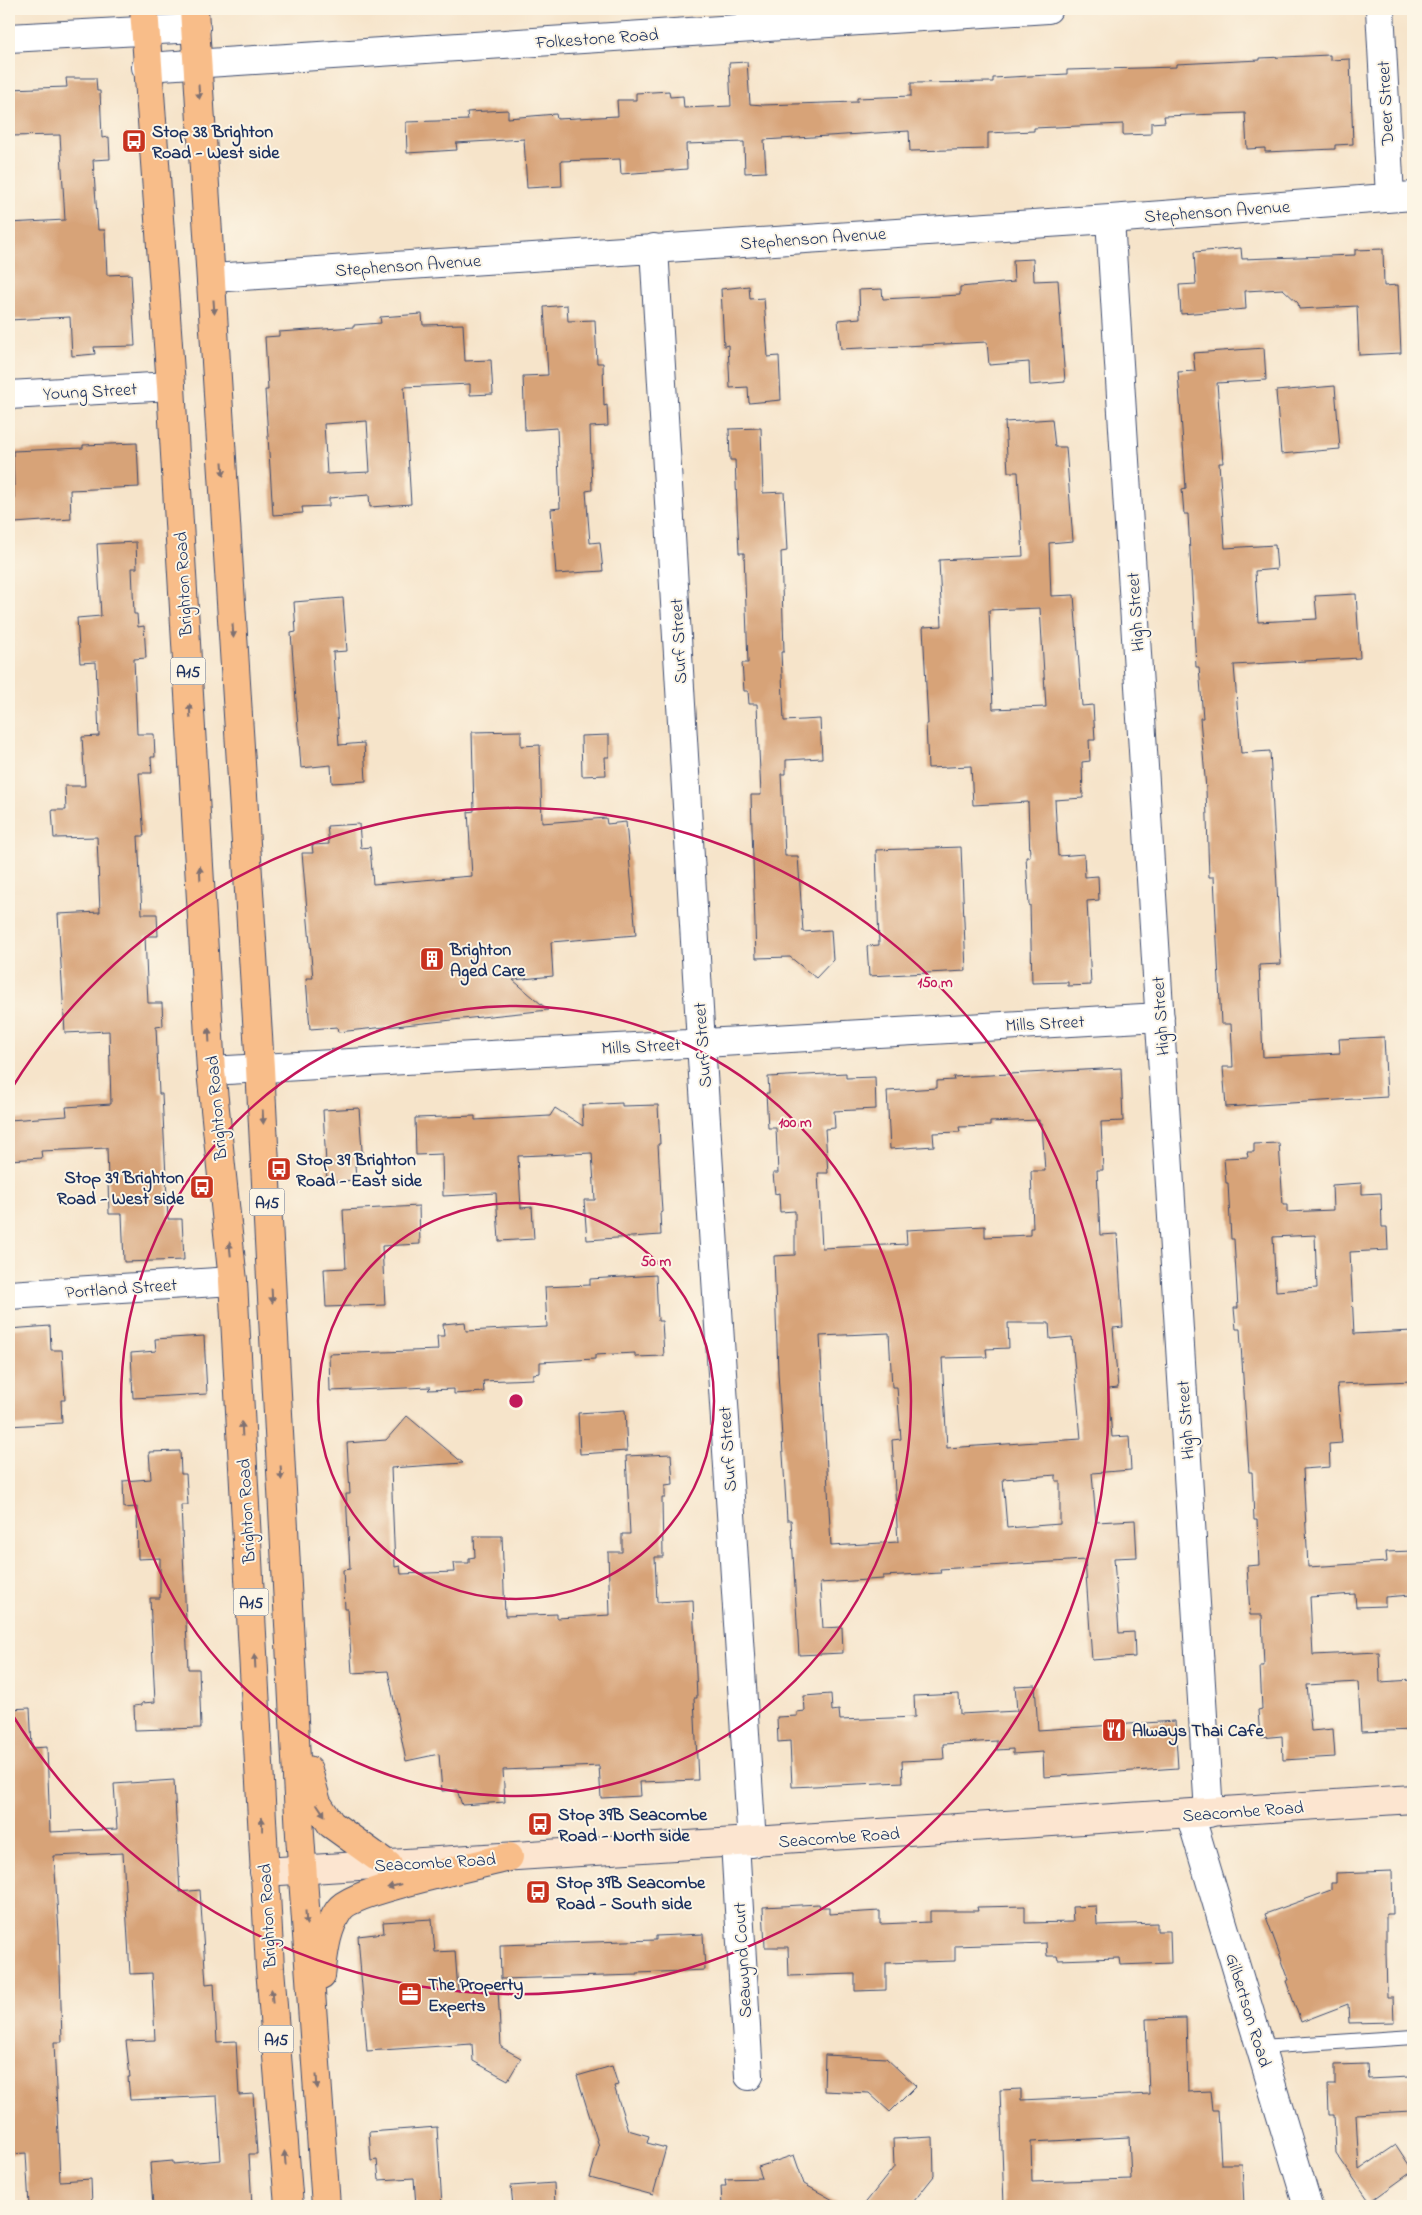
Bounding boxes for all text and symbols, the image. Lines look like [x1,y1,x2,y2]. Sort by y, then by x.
street label: Folkestone Road [534,23,659,57]
street label: Deer Street [1372,60,1402,147]
one-way arrow [196,85,204,101]
place label: Stop 38 Brighton Road - West side [152,120,280,167]
bus stop icon: Stop 38 Brighton Road - West side [121,128,147,154]
street label: Stephenson Avenue [1143,195,1292,231]
street label: Stephenson Avenue [739,222,888,258]
street label: Stephenson Avenue [334,249,483,285]
one-way arrow [210,299,218,315]
street label: Young Street [42,378,138,409]
one-way arrow [220,461,228,477]
street label: Brighton Road [169,531,202,638]
street label: High Street [1121,571,1154,652]
street label: Surf Street [665,597,695,684]
one-way arrow [230,624,238,640]
road number: A15 [170,658,206,684]
one-way arrow [186,702,194,718]
one-way arrow [195,864,203,880]
place label: Brighton Aged Care [449,938,526,986]
building icon: Brighton Aged Care [419,946,445,972]
text: 150 m [917,972,953,994]
street label: High Street [1146,975,1179,1056]
street label: Surf Street [688,1001,720,1088]
street label: Mills Street [1005,1010,1085,1040]
one-way arrow [205,1027,213,1043]
street label: Mills Street [601,1033,681,1063]
street label: Brighton Road [200,1054,237,1162]
one-way arrow [259,1109,267,1125]
text: 100 m [778,1112,812,1134]
place label: Stop 39 Brighton Road - East side [296,1148,423,1195]
bus stop icon: Stop 39 Brighton Road - East side [266,1156,292,1182]
place label: Stop 39 Brighton Road - West side [57,1166,185,1213]
bus stop icon: Stop 39 Brighton Road - West side [189,1174,215,1200]
road number: A15 [250,1188,284,1216]
one-way arrow [226,1241,234,1257]
text: 50 m [641,1251,672,1273]
street label: Portland Street [64,1273,178,1307]
one-way arrow [268,1289,276,1305]
street label: High Street [1171,1379,1204,1460]
centre of rings [507,1392,525,1410]
street label: Surf Street [713,1405,745,1492]
one-way arrow [237,1421,245,1437]
street label: Brighton Road [232,1458,265,1565]
one-way arrow [277,1465,285,1481]
road number: A15 [234,1588,268,1615]
one-way arrow [250,1653,258,1669]
restaurant icon: Always Thai Cafe [1101,1717,1127,1743]
place label: Always Thai Cafe [1132,1719,1265,1746]
street label: Seacombe Road [1181,1796,1305,1830]
one-way arrow [317,1803,326,1816]
place label: Stop 39B Seacombe Road - North side [558,1803,708,1850]
bus stop icon: Stop 39B Seacombe Road - North side [527,1811,553,1837]
one-way arrow [258,1815,266,1831]
street label: Seacombe Road [777,1822,901,1856]
street label: Seacombe Road [374,1848,497,1880]
street label: Brighton Road [253,1863,286,1970]
place label: Stop 39B Seacombe Road - South side [556,1871,706,1918]
bus stop icon: Stop 39B Seacombe Road - South side [525,1879,551,1905]
one-way arrow [387,1882,402,1890]
street label: Seawynd Court [728,1901,760,2018]
one-way arrow [302,1911,310,1927]
street label: Gilbertson Road [1217,1950,1277,2071]
place label: The Property Experts [428,1973,523,2020]
office icon: The Property Experts [397,1981,423,2007]
one-way arrow [268,1987,276,2003]
road number: A15 [258,2026,294,2052]
one-way arrow [313,2074,321,2090]
one-way arrow [281,2149,289,2165]

